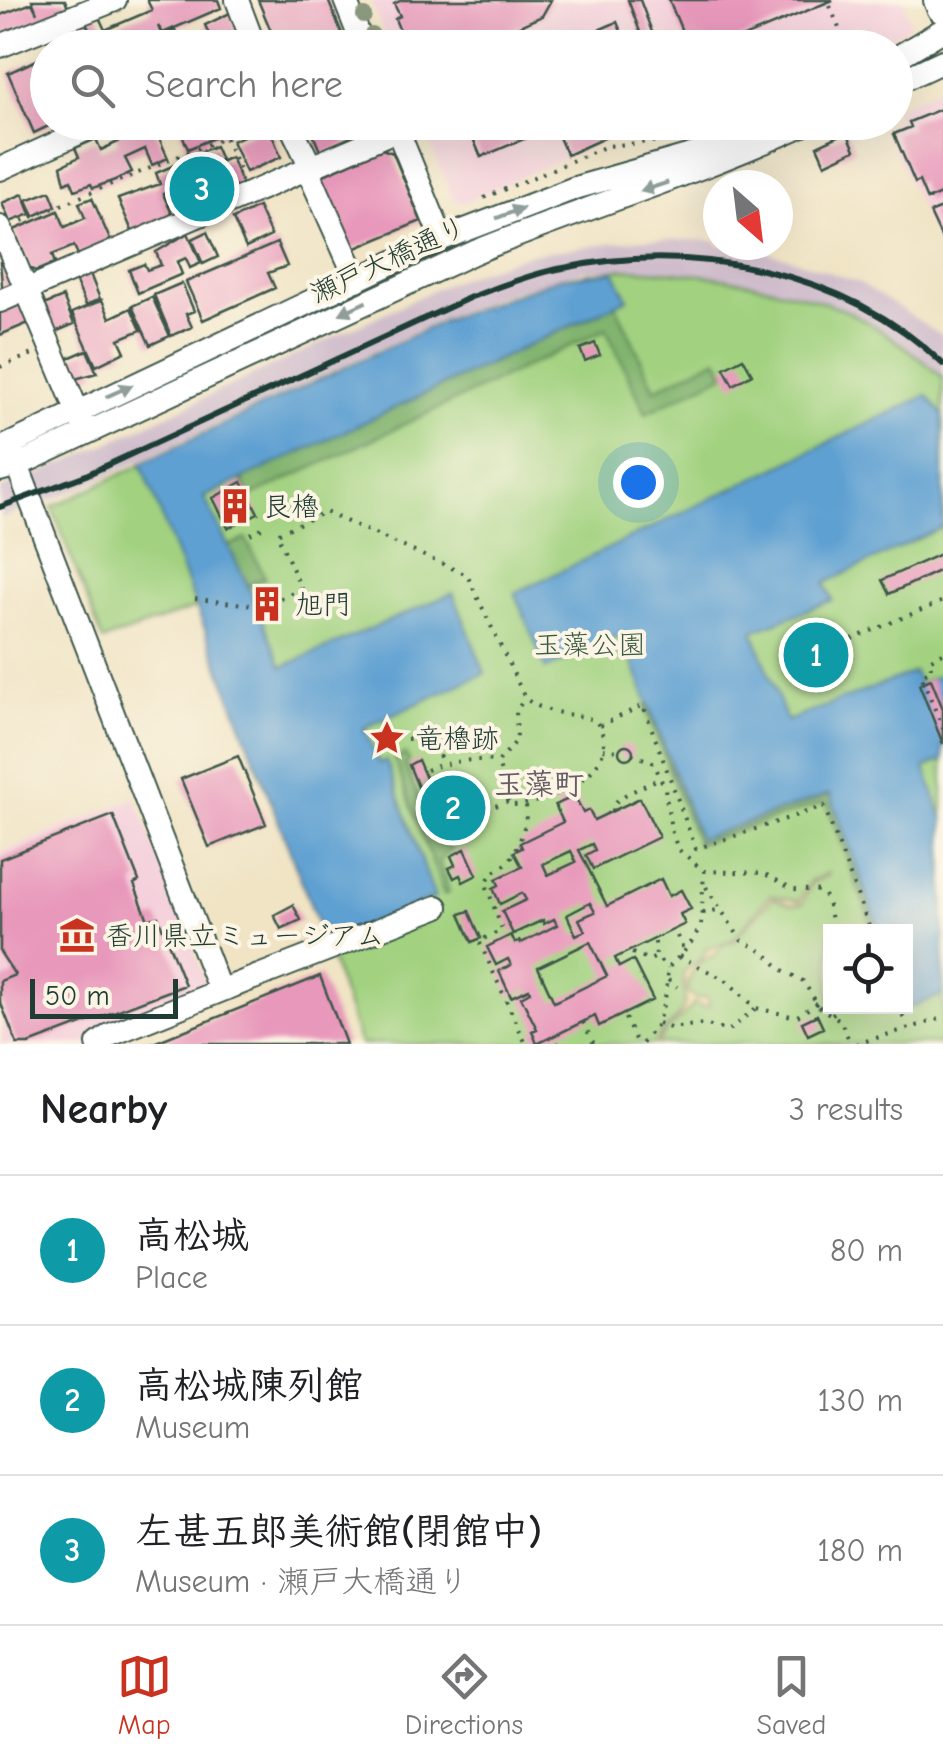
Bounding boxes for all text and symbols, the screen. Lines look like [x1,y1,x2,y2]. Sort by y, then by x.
search box [30,30,913,140]
icon: search [65,58,120,113]
text: Search here [145,63,343,107]
pin: 3 [170,152,234,226]
north arrow [703,170,793,260]
one-way arrow [639,180,669,195]
one-way arrow [496,205,526,220]
street label: 瀬戸大橋通り [306,210,471,310]
one-way arrow [338,300,368,316]
one-way arrow [104,383,134,399]
your location [613,457,664,508]
building icon: 艮櫓 [216,487,254,525]
place label: 艮櫓 [263,491,319,523]
building icon: 旭門 [248,585,286,623]
place label: 旭門 [295,589,351,621]
pin: 1 [784,618,848,692]
park label: 玉藻公園 [534,629,646,661]
place icon: 竜櫓跡 [368,719,406,757]
place label: 竜櫓跡 [415,723,499,755]
district label: 玉藻町 [494,767,584,802]
pin: 2 [420,770,486,846]
museum icon: 香川県立ミュージアム [58,916,96,954]
place label: 香川県立ミュージアム [105,920,384,952]
map controls [823,924,913,1014]
button: locate [823,924,913,1014]
scale bar [30,974,178,1018]
text: 50 m [45,980,110,1012]
text: Nearby [40,1085,167,1134]
text: 3 results [789,1091,903,1128]
text: 高松城 [135,1214,249,1258]
text: 1 [66,1232,79,1269]
text: 80 m [830,1232,903,1269]
text: Place [135,1259,208,1296]
text: 高松城陳列館 [135,1364,363,1408]
text: 2 [65,1382,80,1419]
text: 130 m [817,1382,903,1419]
text: Museum [135,1409,250,1446]
text: 左甚五郎美術館(閉館中) [135,1510,542,1554]
text: 3 [65,1532,80,1569]
text: 180 m [817,1532,903,1569]
text: Museum · 瀬戸大橋通り [135,1563,469,1600]
tab: Map [117,1649,172,1741]
tab: Directions [405,1649,523,1741]
tab: Saved [756,1649,826,1741]

